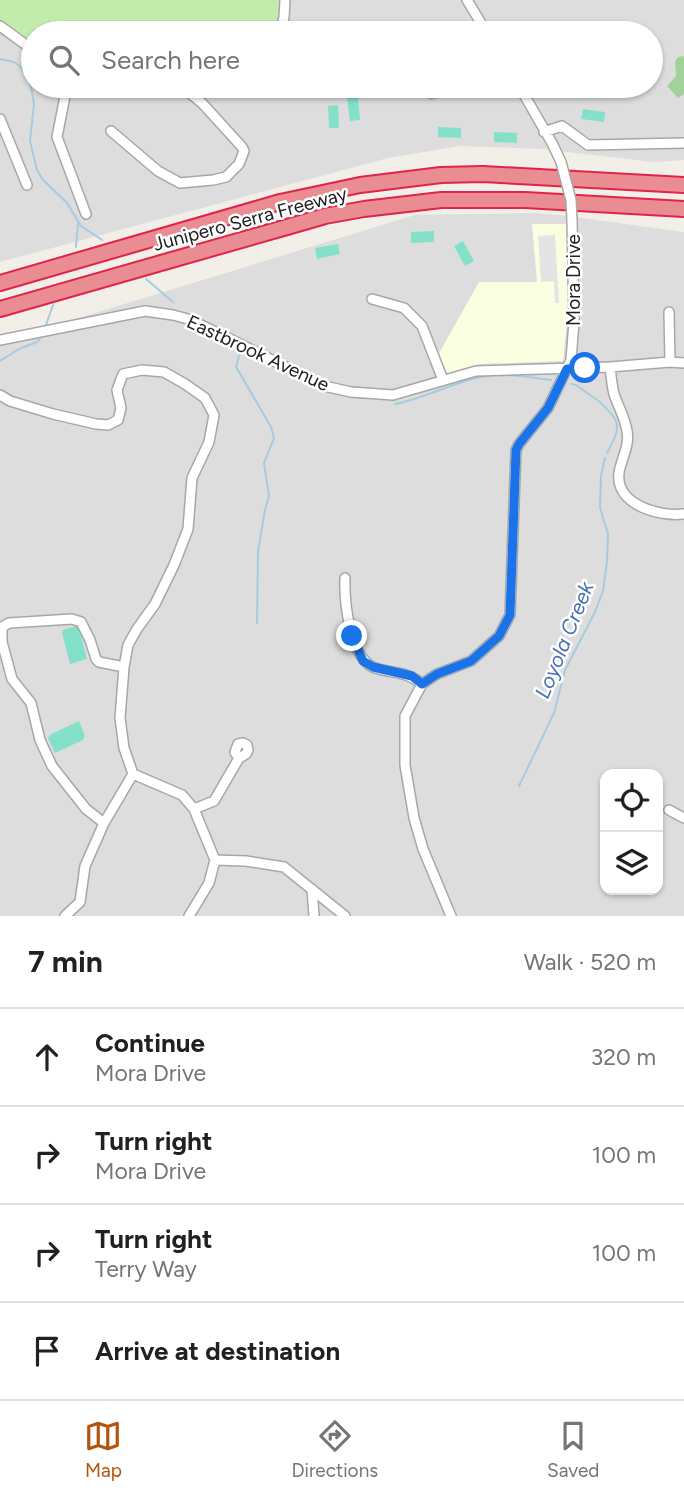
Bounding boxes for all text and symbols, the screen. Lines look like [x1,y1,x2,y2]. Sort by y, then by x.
search box [21,21,663,98]
icon: search [45,41,83,79]
text: Search here [101,44,240,76]
street label: Junipero Serra Freeway [151,182,349,256]
street label: Mora Drive [562,234,585,326]
street label: Eastbrook Avenue [183,310,333,396]
route start [569,352,600,383]
water label: Loyola Creek [529,577,599,702]
route end [336,620,367,651]
map controls [600,769,663,895]
button: locate [600,769,663,832]
button: layers [600,832,663,895]
text: 7 min [28,943,103,980]
text: Walk · 520 m [524,948,656,976]
text: Continue [95,1027,205,1059]
icon: ahead [28,1038,66,1076]
text: 320 m [591,1043,656,1071]
text: Mora Drive [95,1059,206,1087]
text: Turn right [95,1125,212,1157]
icon: right [28,1136,66,1174]
text: 100 m [592,1141,656,1169]
text: Mora Drive [95,1157,206,1185]
text: Turn right [95,1223,212,1255]
icon: right [28,1234,66,1272]
text: 100 m [592,1239,656,1267]
text: Terry Way [95,1255,197,1283]
icon: arrive [28,1332,66,1370]
text: Arrive at destination [95,1335,340,1367]
tab: Map [84,1417,122,1482]
tab: Directions [291,1417,378,1482]
tab: Saved [547,1417,599,1482]

